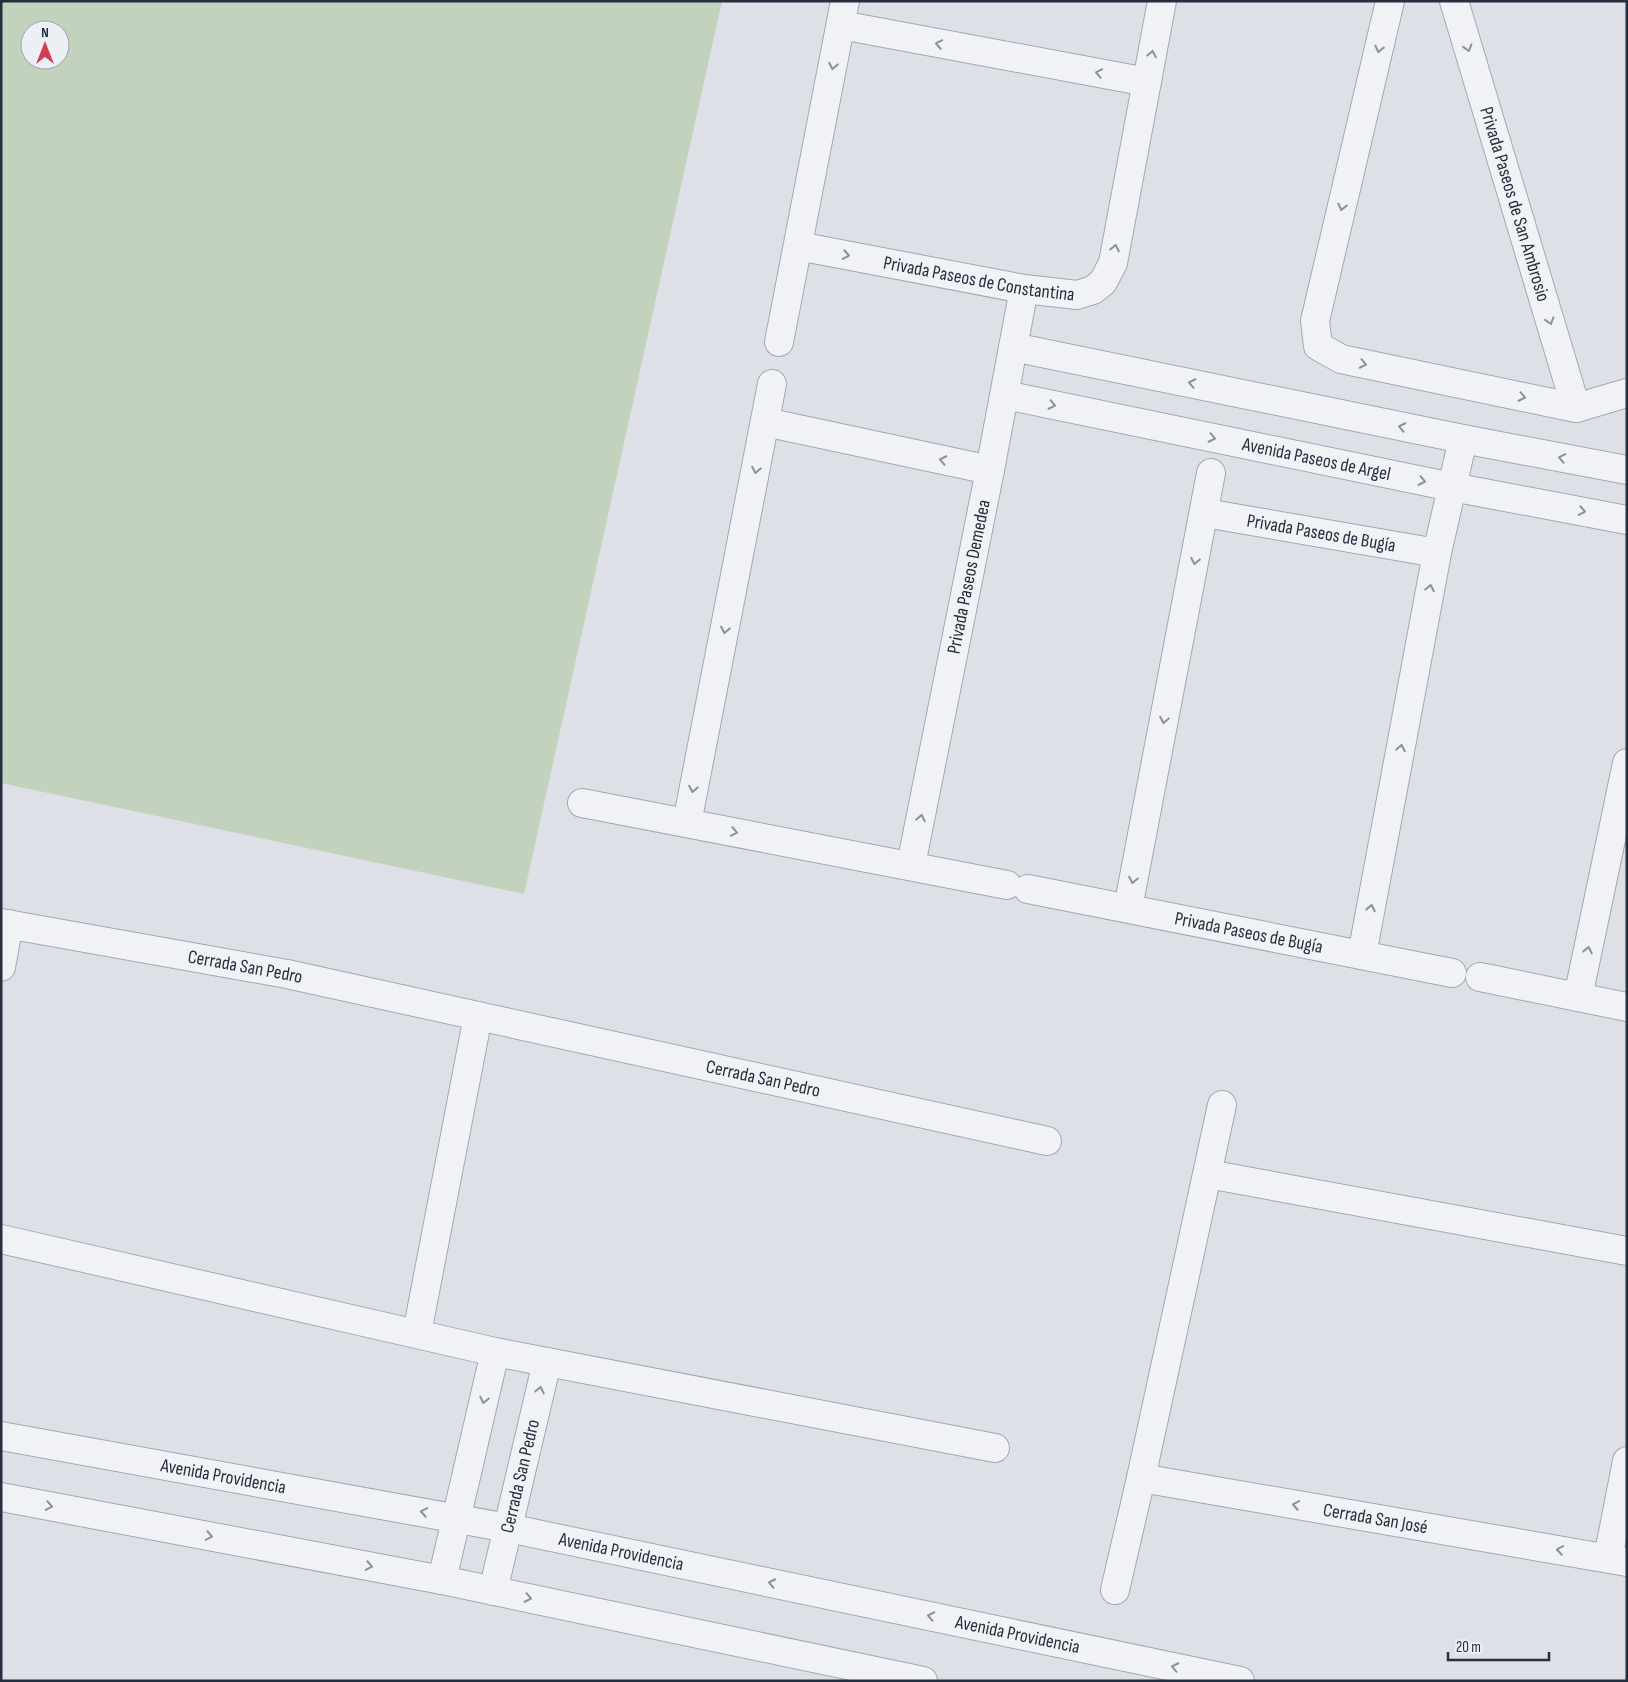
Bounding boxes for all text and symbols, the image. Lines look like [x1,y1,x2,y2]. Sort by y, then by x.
north arrow [20,20,70,70]
text: N [41,24,49,41]
one-way arrow [935,39,944,49]
one-way arrow [1463,43,1473,52]
one-way arrow [1374,44,1385,53]
one-way arrow [1147,50,1157,59]
one-way arrow [828,62,838,71]
one-way arrow [1095,69,1104,79]
street label: Privada Paseos de San Ambrosio [1475,104,1555,304]
one-way arrow [1337,202,1348,211]
one-way arrow [1110,244,1120,253]
one-way arrow [841,250,850,260]
street label: Privada Paseos de Constantina [881,251,1076,306]
one-way arrow [1545,316,1555,325]
one-way arrow [1359,358,1368,368]
one-way arrow [1187,379,1196,389]
one-way arrow [1518,391,1527,401]
one-way arrow [1048,399,1057,410]
one-way arrow [1398,422,1407,432]
one-way arrow [1207,432,1216,442]
street label: Avenida Paseos de Argel [1239,432,1393,486]
one-way arrow [1557,453,1566,464]
one-way arrow [938,455,947,466]
one-way arrow [751,466,762,475]
one-way arrow [1418,475,1427,485]
street label: Privada Paseos Demedea [942,498,995,656]
one-way arrow [1577,506,1586,516]
street label: Privada Paseos de Bugía [1245,509,1397,557]
one-way arrow [1191,556,1201,565]
one-way arrow [1425,584,1435,592]
one-way arrow [720,625,730,634]
one-way arrow [1160,716,1170,725]
one-way arrow [1395,743,1405,752]
one-way arrow [688,785,699,793]
one-way arrow [915,813,925,822]
one-way arrow [730,826,739,837]
one-way arrow [1129,875,1139,884]
one-way arrow [1365,903,1375,912]
street label: Privada Paseos de Bugía [1173,907,1325,959]
street label: Cerrada San Pedro [186,945,305,989]
one-way arrow [1582,945,1593,954]
street label: Cerrada San Pedro [704,1055,822,1102]
one-way arrow [534,1386,545,1395]
one-way arrow [479,1395,490,1404]
street label: Cerrada San Pedro [496,1417,545,1535]
street label: Avenida Providencia [158,1454,288,1499]
street label: Cerrada San José [1321,1498,1430,1539]
one-way arrow [45,1500,54,1511]
one-way arrow [1292,1500,1300,1511]
one-way arrow [419,1508,428,1518]
street label: Avenida Providencia [556,1527,686,1576]
one-way arrow [204,1530,213,1541]
one-way arrow [1555,1546,1564,1556]
one-way arrow [364,1560,373,1571]
one-way arrow [767,1578,776,1589]
one-way arrow [523,1592,532,1603]
street label: Avenida Providencia [952,1610,1082,1659]
one-way arrow [926,1611,935,1622]
scale bar [1448,1630,1549,1662]
text: 20 m [1456,1638,1481,1657]
one-way arrow [1171,1662,1180,1673]

